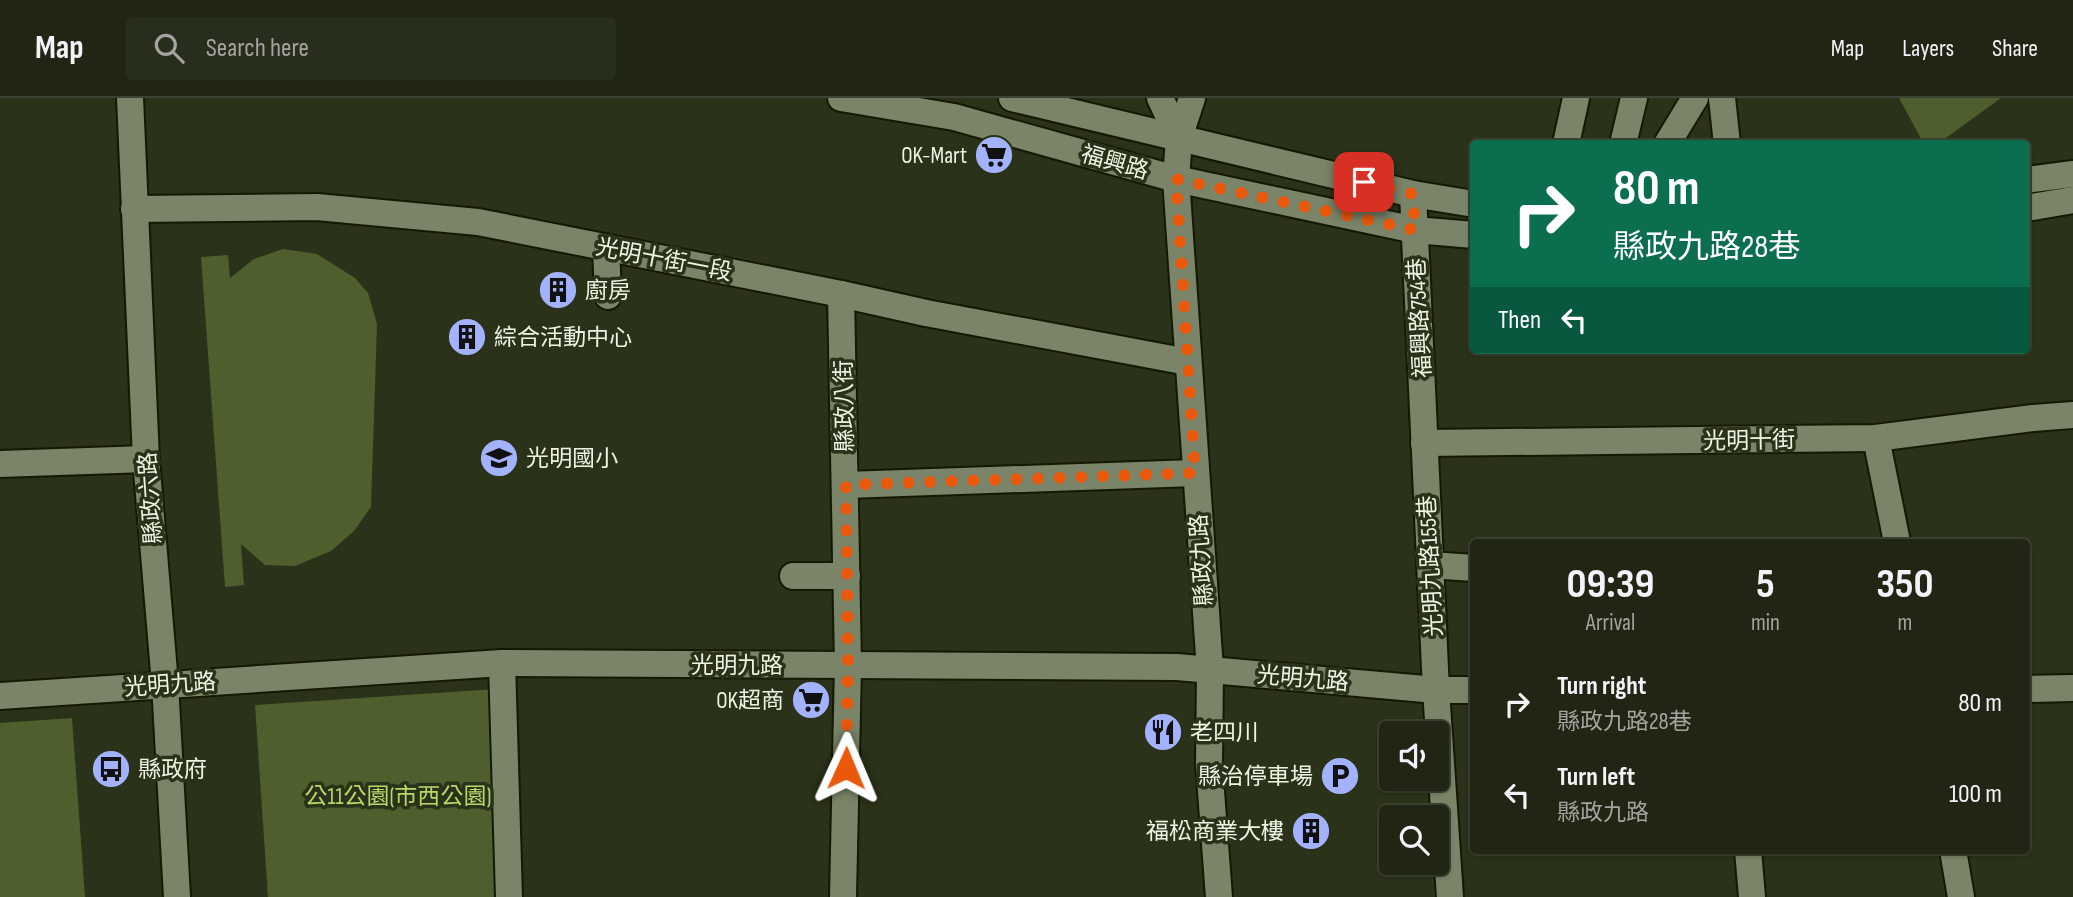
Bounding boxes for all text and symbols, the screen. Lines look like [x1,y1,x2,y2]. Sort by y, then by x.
search box [126,17,616,80]
text: Map [35,28,84,68]
icon: search [150,29,188,67]
text: Search here [206,33,309,64]
text: Map [1831,34,1864,63]
text: Layers [1902,34,1954,63]
text: Share [1992,34,2038,63]
supermarket icon: OK-Mart [973,134,1015,176]
street label: 福興路 [1078,140,1152,186]
place label: OK-Mart [901,142,967,170]
pin [1334,152,1394,212]
text: 80 m [1613,160,1700,219]
icon: arrive [1345,163,1383,201]
icon: right [1498,168,1589,259]
text: 縣政九路28巷 [1613,228,1800,267]
street label: 光明十街一段 [593,233,734,287]
street label: 福興路754巷 [1403,257,1437,379]
building icon: 廚房 [537,269,579,311]
place label: 廚房 [585,277,631,305]
icon: left [1555,301,1593,339]
text: Then [1498,305,1541,336]
building icon: 綜合活動中心 [446,316,488,358]
place label: 綜合活動中心 [494,324,632,352]
street label: 縣政八街 [830,360,860,452]
street label: 光明十街 [1703,426,1795,456]
school or university icon: 光明國小 [478,437,520,479]
place label: 光明國小 [526,445,618,473]
street label: 縣政六路 [134,451,168,545]
street label: 光明九路155巷 [1413,495,1449,637]
street label: 縣政九路 [1185,513,1219,607]
text: 09:39 [1566,559,1654,610]
text: 5 [1756,559,1775,610]
text: 350 [1876,559,1934,610]
text: Arrival [1586,609,1635,637]
text: min [1751,609,1780,637]
text: m [1897,609,1912,637]
street label: 光明九路 [691,652,783,680]
street label: 光明九路 [1256,661,1350,697]
street label: 光明九路 [123,668,217,702]
text: Turn right [1557,671,1646,702]
supermarket icon: OK超商 [790,679,832,721]
icon: right [1498,685,1536,723]
place label: OK超商 [716,687,784,715]
text: 80 m [1958,688,2002,719]
text: 縣政九路28巷 [1557,708,1692,736]
restaurant icon: 老四川 [1142,711,1184,753]
place label: 老四川 [1190,719,1259,747]
map controls [1379,721,1449,875]
button: sound [1379,721,1449,791]
position arrow [809,731,883,805]
bus stop icon: 縣政府 [90,748,132,790]
parking icon: 縣治停車場 [1319,755,1361,797]
place label: 縣政府 [138,756,207,784]
text: Turn left [1557,762,1635,793]
place label: 縣治停車場 [1198,763,1313,791]
icon: left [1498,776,1536,814]
text: 100 m [1949,779,2002,810]
park label: 公11公園(市西公園) [304,783,492,811]
text: 縣政九路 [1557,799,1649,827]
button: search [1379,805,1449,875]
building icon: 福松商業大樓 [1290,810,1332,852]
place label: 福松商業大樓 [1146,818,1284,846]

